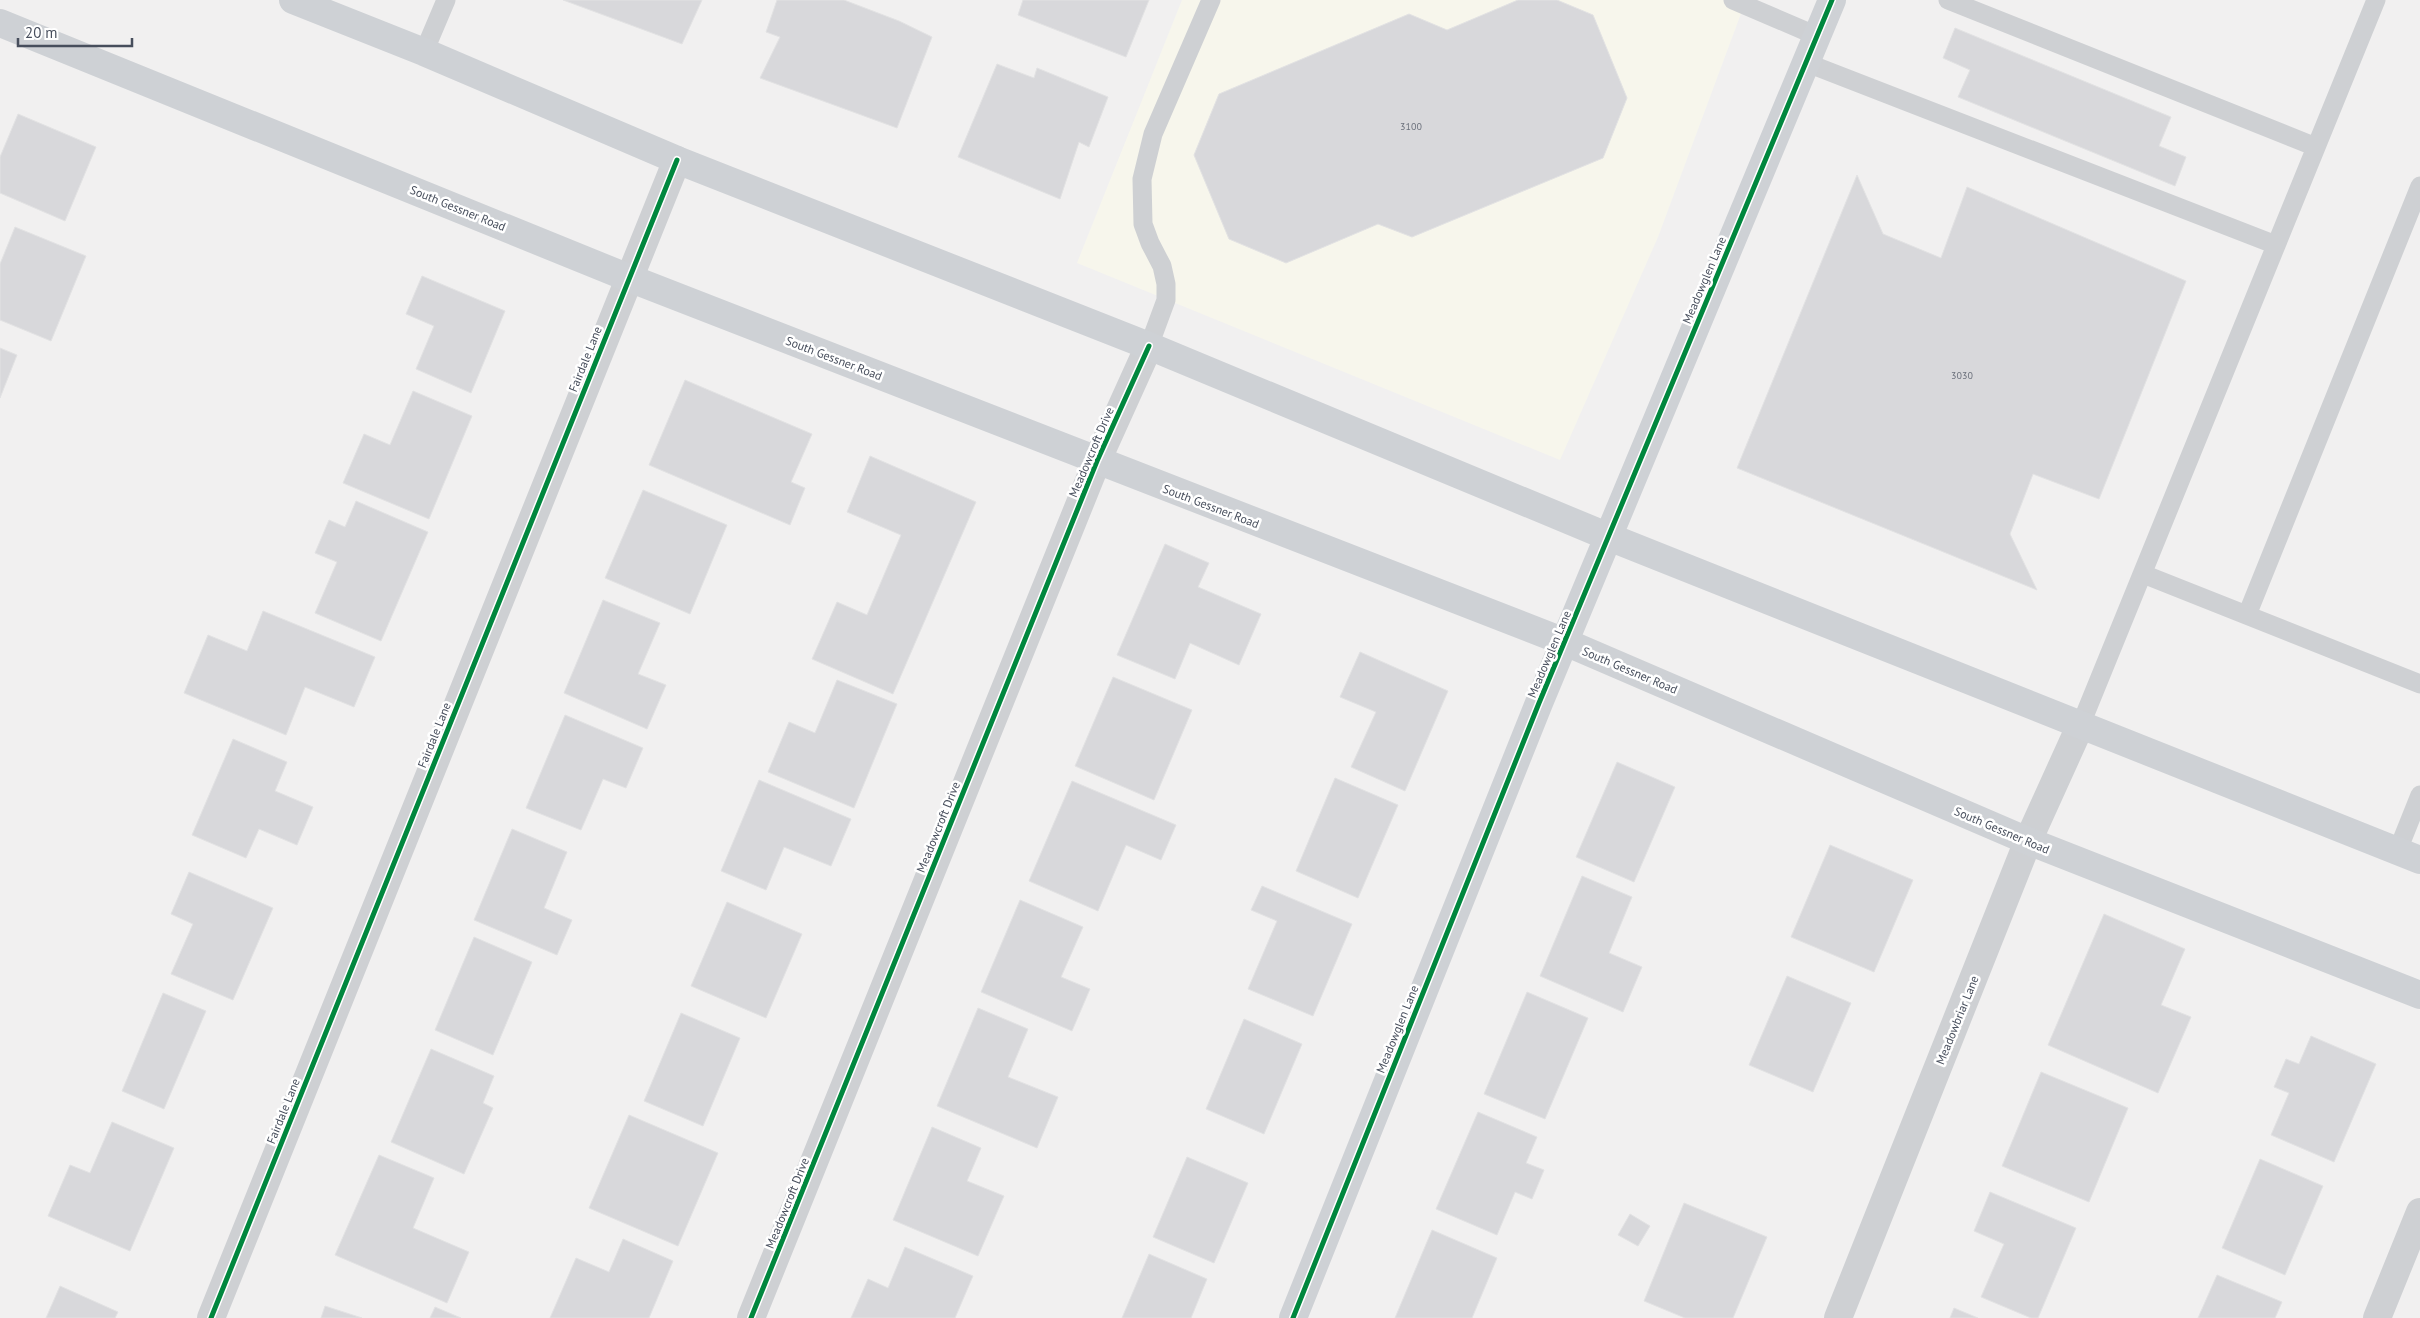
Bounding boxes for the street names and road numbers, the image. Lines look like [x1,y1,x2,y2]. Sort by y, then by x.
street label: South Gessner Road [408,182,508,234]
street label: Meadowglen Lane [1679,234,1729,326]
street label: Fairdale Lane [565,324,605,394]
street label: South Gessner Road [784,333,884,383]
street label: Meadowcroft Drive [1065,405,1117,499]
street label: South Gessner Road [1161,481,1261,531]
street label: Meadowglen Lane [1524,608,1574,700]
street label: South Gessner Road [1580,643,1680,697]
street label: Fairdale Lane [414,700,454,770]
street label: Meadowcroft Drive [913,779,963,875]
street label: South Gessner Road [1952,803,2052,857]
street label: Meadowbriar Lane [1932,973,1982,1067]
street label: Meadowglen Lane [1373,983,1421,1075]
street label: Fairdale Lane [263,1076,303,1146]
street label: Meadowcroft Drive [762,1155,812,1251]

